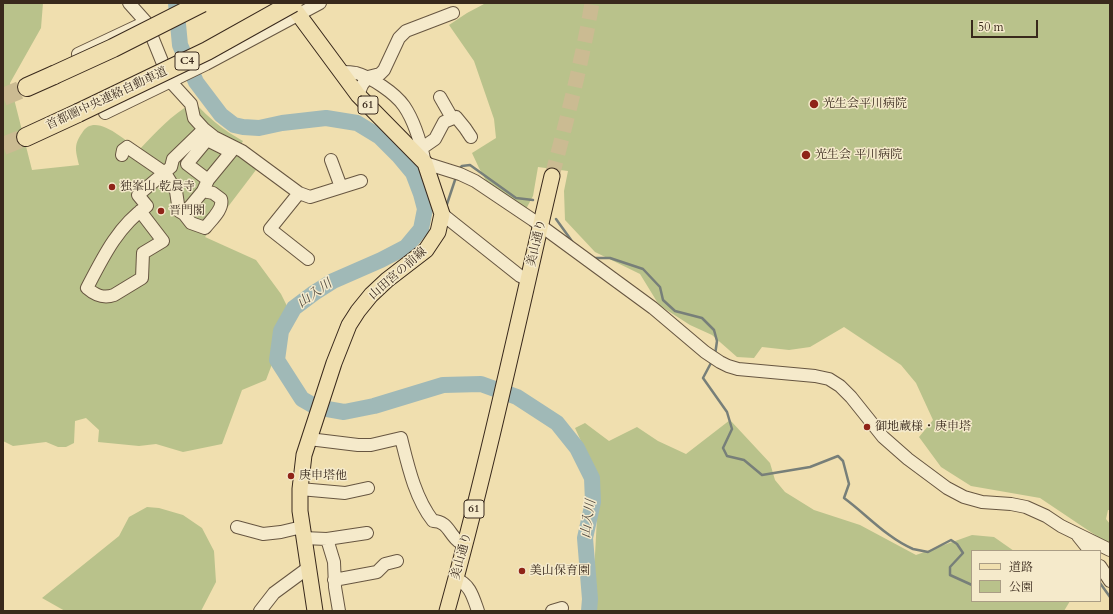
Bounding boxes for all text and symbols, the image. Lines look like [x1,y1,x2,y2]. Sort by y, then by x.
scale bar [973,12,1040,38]
text: 50 m [978,19,1004,35]
road number: C4 [175,52,199,70]
street label: 首都圏中央連絡自動車道 [44,65,170,133]
road number: 61 [358,96,378,114]
place label: 光生会平川病院 [823,97,907,111]
marker: 光生会平川病院 [808,98,820,110]
place label: 光生会 平川病院 [815,148,902,162]
marker: 光生会 平川病院 [800,149,812,161]
place label: 独峯山 乾晨寺 [120,180,195,194]
marker: 独峯山 乾晨寺 [107,182,117,192]
place label: 晋門閣 [169,204,205,218]
marker: 晋門閣 [156,206,166,216]
street label: 美山通り [525,218,549,268]
street label: 山田宮の前線 [366,245,430,303]
water label: 山入川 [295,276,335,312]
place label: 御地蔵様・庚申塔 [875,420,971,434]
marker: 御地蔵様・庚申塔 [862,422,872,432]
place label: 庚申塔他 [299,469,347,483]
marker: 庚申塔他 [286,471,296,481]
water label: 山入川 [579,499,599,539]
road number: 61 [464,500,484,518]
street label: 美山通り [449,531,475,581]
legend [971,550,1101,602]
text: 道路 [1009,559,1033,575]
place label: 美山保育園 [530,564,590,578]
marker: 美山保育園 [517,566,527,576]
text: 公園 [1009,579,1033,595]

